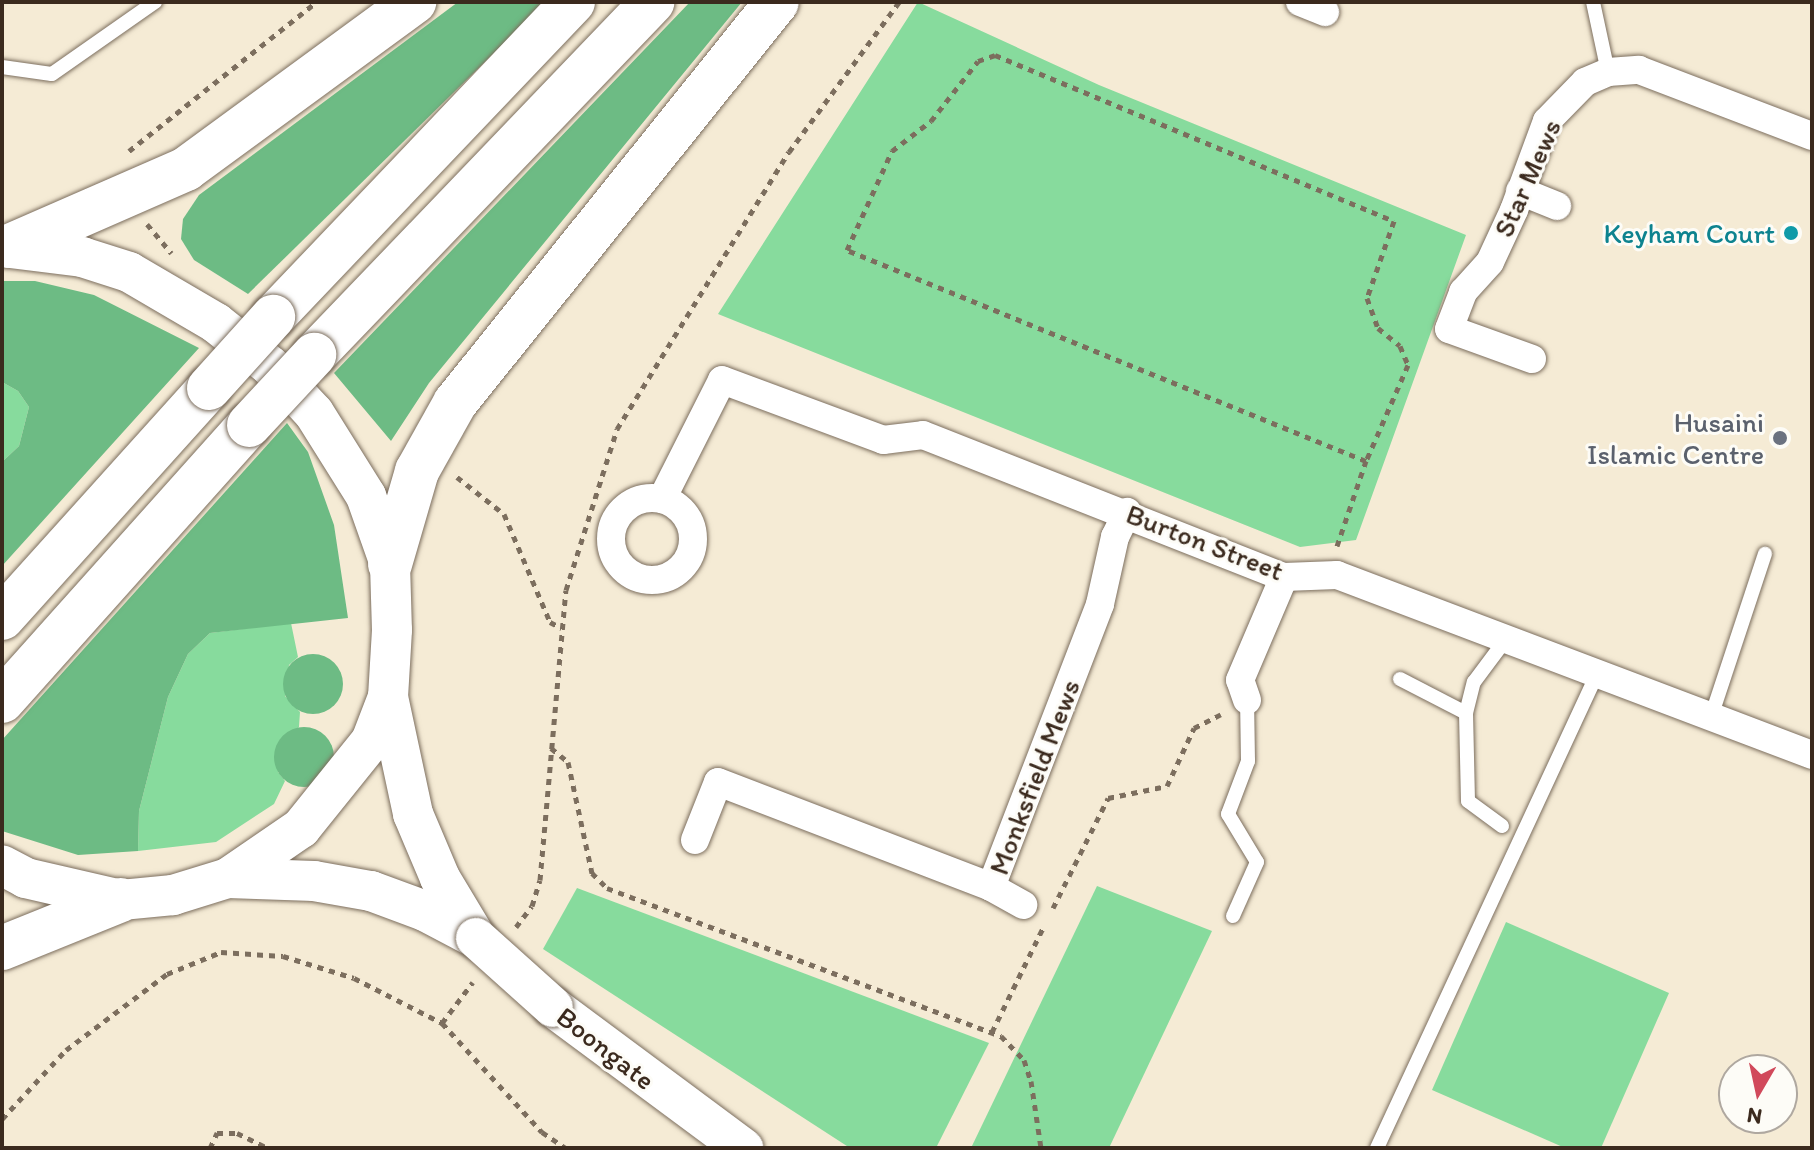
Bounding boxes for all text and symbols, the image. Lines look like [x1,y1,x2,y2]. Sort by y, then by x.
street label: Star Mews [1486,114,1568,242]
place label: Keyham Court [1604,216,1775,250]
marker: Keyham Court [1782,224,1800,242]
place label: Husaini Islamic Centre [1586,405,1764,471]
marker: Husaini Islamic Centre [1771,429,1789,447]
street label: Burton Street [1122,497,1288,587]
street label: Monksfield Mews [981,675,1087,879]
street label: Boongate [550,999,662,1097]
north arrow [1718,1054,1798,1134]
text: N [1745,1102,1764,1131]

